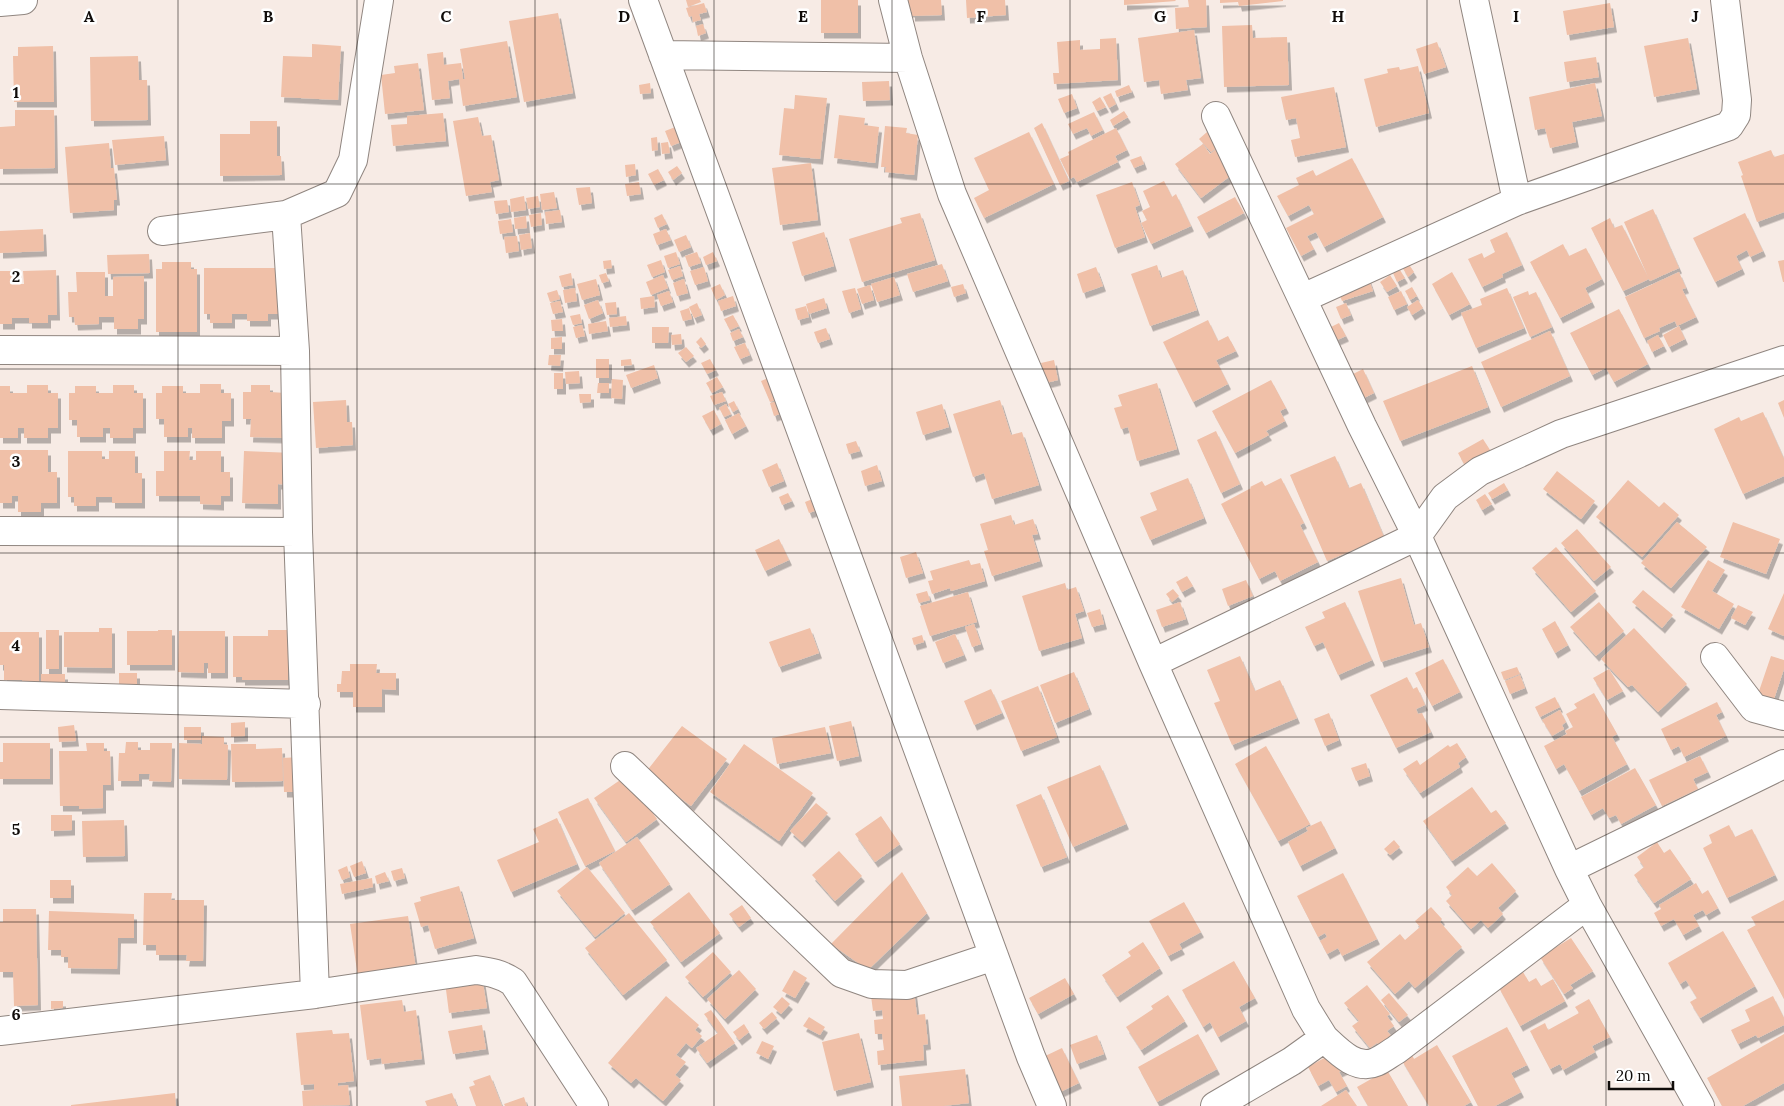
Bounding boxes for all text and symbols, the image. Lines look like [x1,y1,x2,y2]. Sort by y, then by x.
text: A [84,6,95,26]
text: B [263,6,274,26]
text: C [440,6,452,26]
text: D [618,6,630,26]
text: E [798,6,808,26]
text: F [976,6,986,26]
text: G [1154,6,1166,26]
text: H [1332,6,1345,26]
text: I [1513,6,1519,26]
text: J [1691,6,1699,26]
text: 1 [13,82,19,102]
text: 2 [12,266,20,286]
text: 3 [12,451,21,471]
text: 4 [12,635,21,655]
text: 5 [12,819,21,839]
text: 6 [11,1004,21,1024]
scale bar [1609,1058,1673,1090]
text: 20 m [1616,1066,1651,1085]

